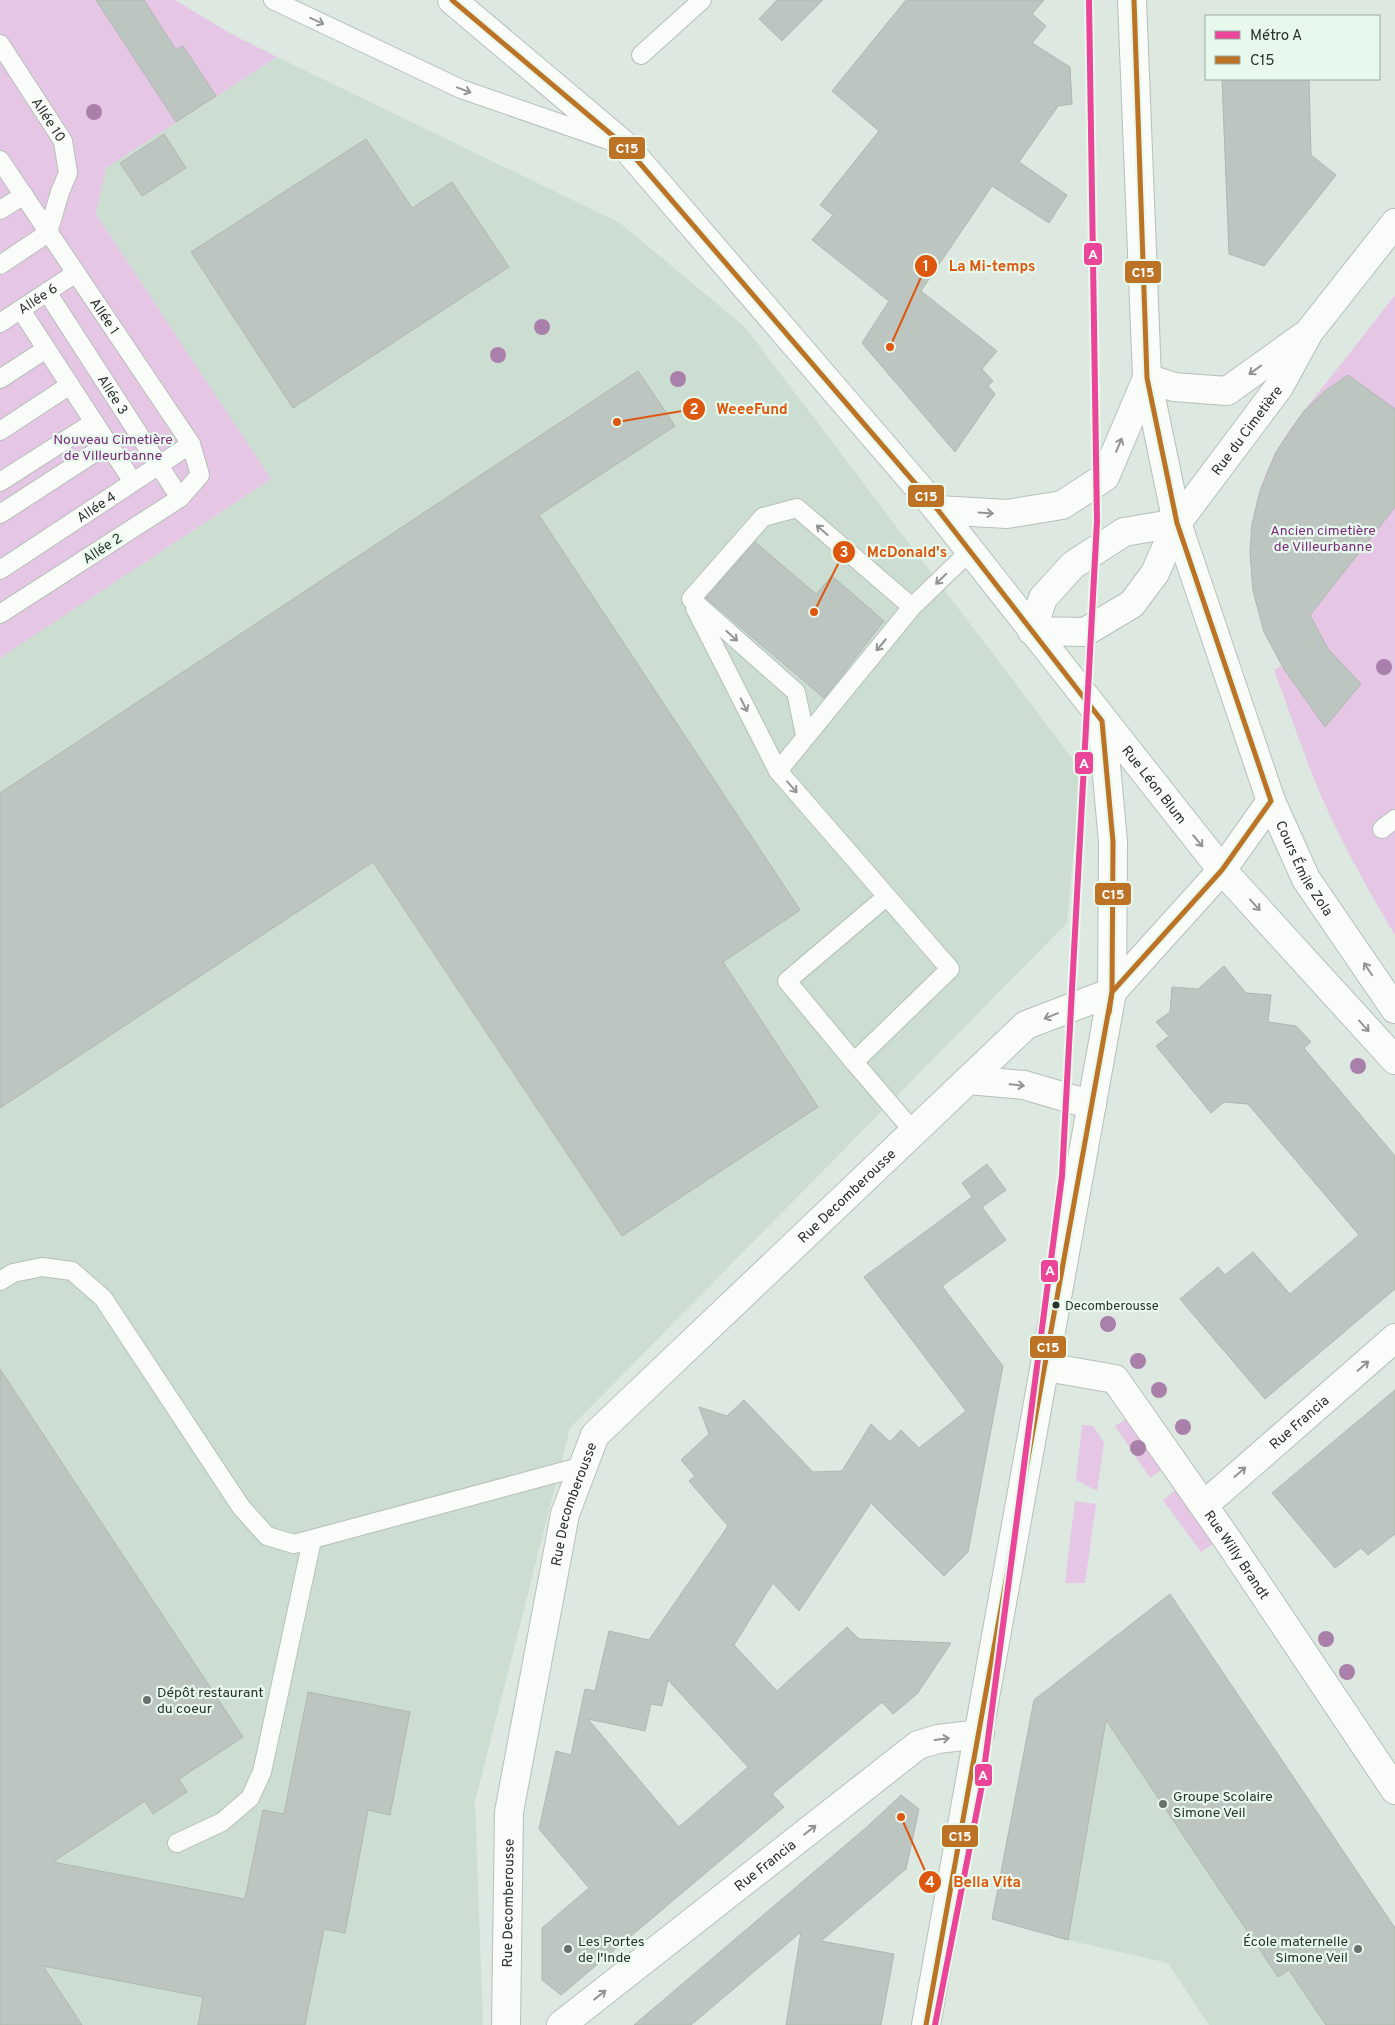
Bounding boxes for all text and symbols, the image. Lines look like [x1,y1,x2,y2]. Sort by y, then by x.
legend [1205,15,1380,80]
one-way arrow [309,17,324,26]
text: Métro A [1250,27,1302,46]
text: C15 [1250,52,1275,71]
one-way arrow [456,86,471,95]
street label: Allée 10 [27,95,68,146]
line badge: C15 [608,136,646,160]
text: C15 [615,141,639,158]
line badge: A [1083,242,1103,266]
text: A [1088,247,1098,264]
callout: La Mi-temps [914,251,1045,281]
text: 1 [923,258,929,277]
text: La Mi-temps [949,258,1035,277]
line badge: C15 [1124,260,1162,284]
text: C15 [1131,265,1155,282]
street label: Allée 6 [16,280,61,319]
street label: Allée 1 [85,295,122,338]
one-way arrow [1248,365,1262,375]
street label: Allée 3 [93,372,131,418]
street label: Rue du Cimetière [1209,383,1287,479]
callout: WeeeFund [681,394,798,424]
text: 2 [689,401,699,420]
text: WeeeFund [716,401,788,420]
park label: Nouveau Cimetière de Villeurbanne [53,432,173,465]
one-way arrow [1114,438,1124,453]
line badge: C15 [907,484,945,508]
street label: Allée 4 [74,489,120,527]
text: C15 [914,489,938,506]
one-way arrow [978,509,994,518]
park label: Ancien cimetière de Villeurbanne [1270,523,1376,556]
one-way arrow [816,524,829,535]
street label: Allée 2 [80,530,126,568]
callout: McDonald's [832,537,957,567]
text: 3 [840,544,849,563]
text: McDonald's [867,544,947,563]
one-way arrow [935,573,947,585]
one-way arrow [725,630,738,641]
one-way arrow [875,638,886,651]
one-way arrow [739,697,749,712]
street label: Rue Léon Blum [1117,743,1189,828]
line badge: A [1074,751,1094,775]
text: A [1079,756,1089,773]
one-way arrow [786,781,798,794]
street label: Cours Émile Zola [1271,818,1336,920]
one-way arrow [1193,834,1204,847]
line badge: C15 [1094,882,1132,906]
text: C15 [1101,887,1125,904]
one-way arrow [1249,899,1261,912]
one-way arrow [1362,962,1373,976]
one-way arrow [1043,1012,1058,1021]
one-way arrow [1358,1019,1370,1032]
one-way arrow [1008,1080,1024,1090]
street label: Rue Decomberousse [795,1146,900,1247]
line badge: A [1040,1259,1059,1283]
text: A [1045,1263,1055,1280]
place label: Decomberousse [1065,1299,1159,1315]
marker: Decomberousse [1051,1300,1061,1310]
line badge: C15 [1029,1335,1067,1359]
text: C15 [1036,1340,1060,1357]
one-way arrow [1356,1361,1369,1372]
street label: Rue Francia [1267,1393,1333,1454]
street label: Rue Decomberousse [548,1440,601,1568]
one-way arrow [1233,1466,1246,1478]
street label: Rue Willy Brandt [1200,1508,1272,1603]
place label: Dépôt restaurant du coeur [157,1685,263,1718]
marker: Dépôt restaurant du coeur [141,1694,153,1706]
one-way arrow [934,1734,950,1744]
line badge: A [974,1763,993,1787]
text: A [978,1768,988,1785]
place label: Groupe Scolaire Simone Veil [1173,1789,1273,1822]
marker: Groupe Scolaire Simone Veil [1157,1798,1169,1810]
one-way arrow [803,1824,816,1835]
line badge: C15 [941,1824,979,1848]
text: C15 [948,1829,972,1846]
street label: Rue Francia [732,1837,800,1896]
street label: Rue Decomberousse [500,1838,519,1968]
callout: Bella Vita [918,1867,1031,1897]
text: 4 [925,1874,935,1893]
text: Bella Vita [953,1874,1021,1893]
place label: École maternelle Simone Veil [1243,1933,1348,1967]
place label: Les Portes de l'Inde [578,1934,644,1967]
marker: Les Portes de l'Inde [562,1943,574,1955]
marker: École maternelle Simone Veil [1352,1943,1364,1955]
one-way arrow [593,1989,606,2000]

